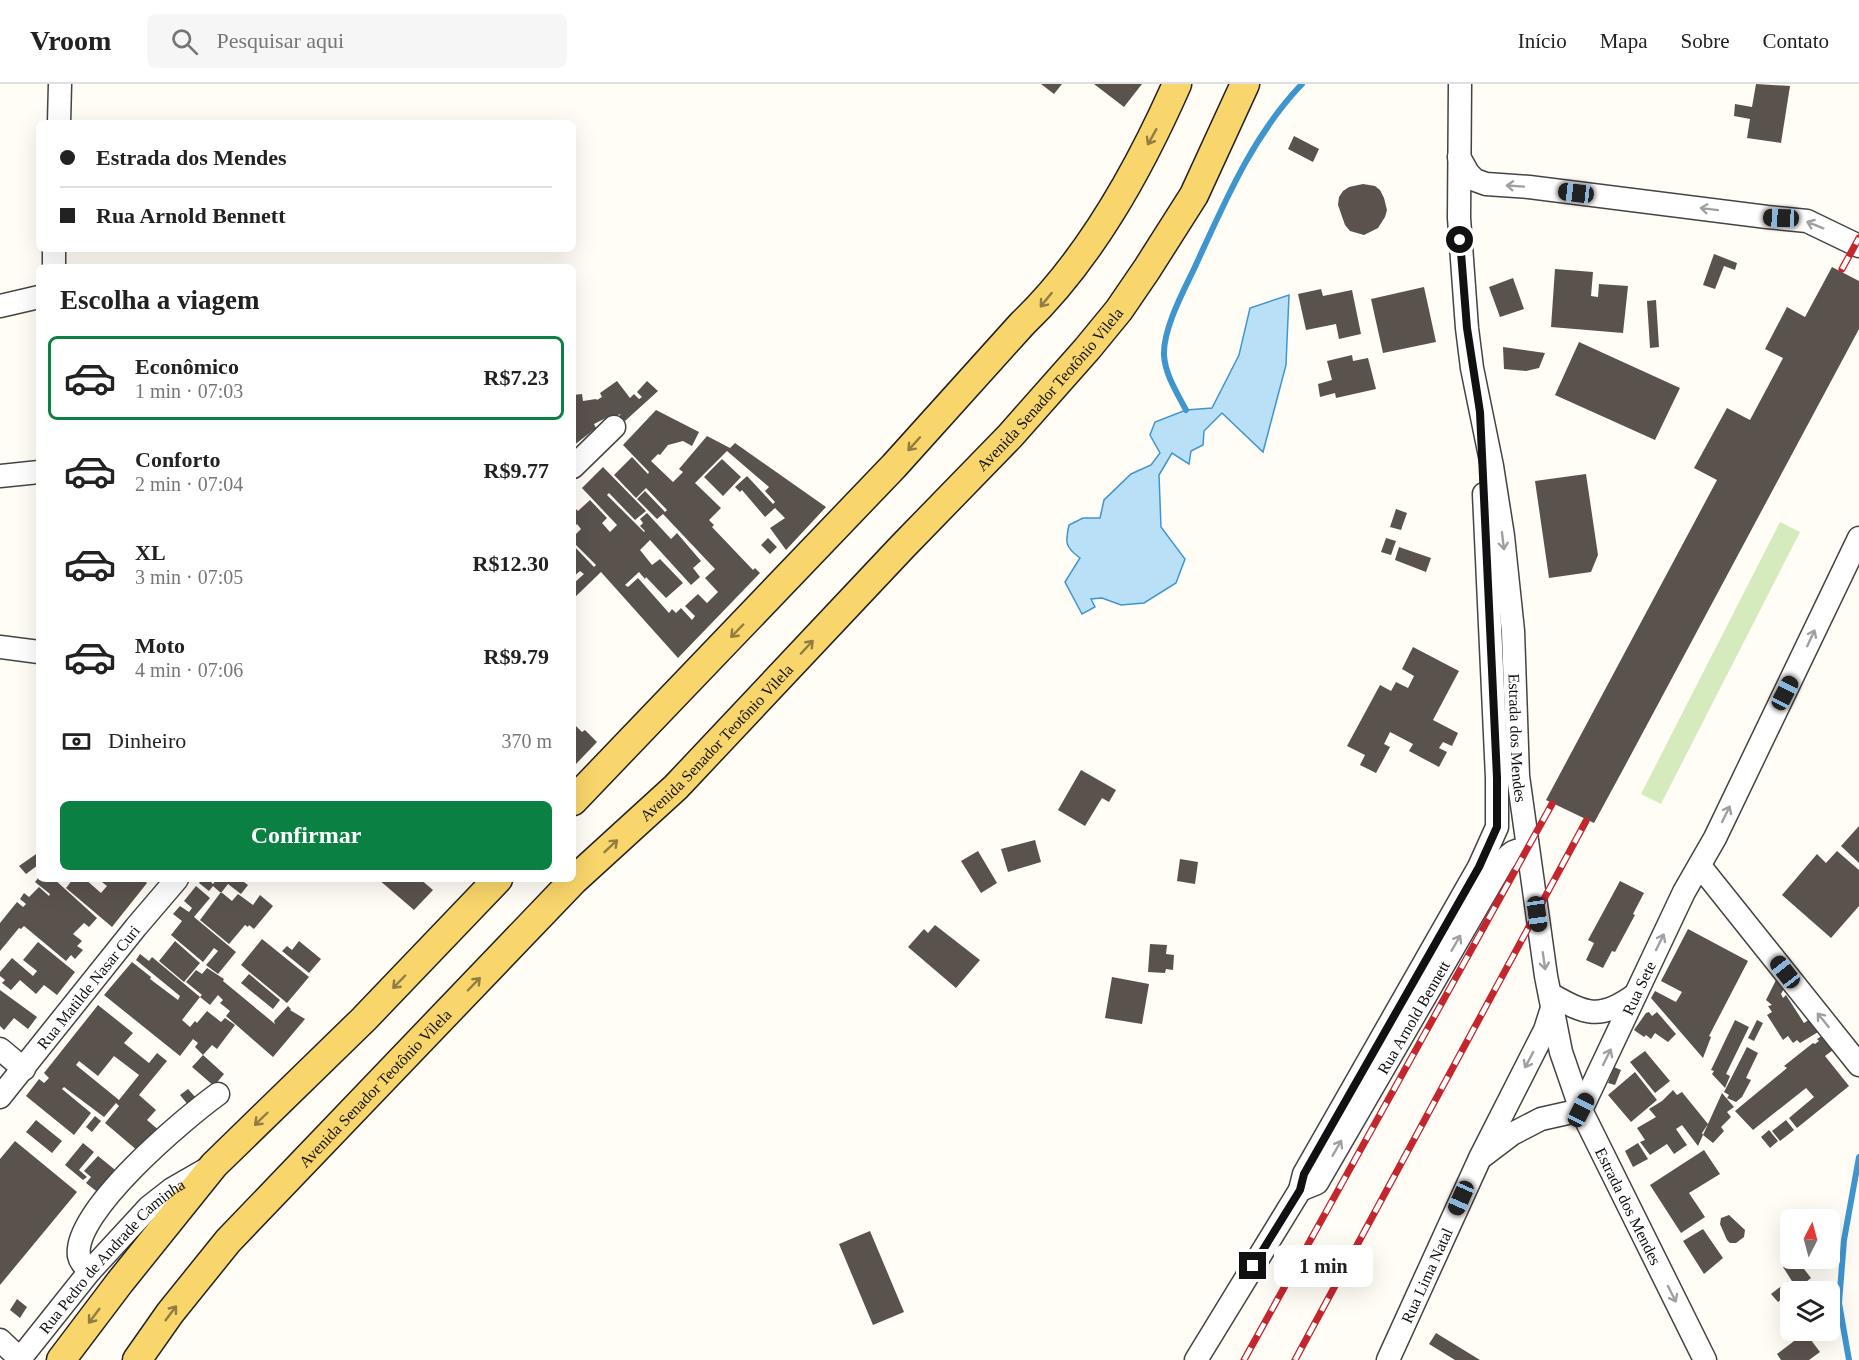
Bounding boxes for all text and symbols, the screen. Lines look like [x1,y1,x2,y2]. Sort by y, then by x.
search box [147,14,567,68]
text: Vroom [30,25,111,56]
icon: search [168,25,201,58]
text: Pesquisar aqui [216,28,344,53]
text: Início [1518,29,1567,53]
text: Mapa [1600,29,1648,53]
text: Sobre [1681,29,1730,53]
text: Contato [1763,29,1829,53]
one-way arrow [1146,128,1158,145]
text: Estrada dos Mendes [96,145,287,170]
one-way arrow [1506,180,1526,191]
car [1557,182,1595,204]
text: Rua Arnold Bennett [96,203,285,228]
one-way arrow [1700,204,1719,215]
car [1763,208,1799,228]
one-way arrow [1806,219,1825,230]
route start [1446,226,1473,253]
text: Escolha a viagem [60,285,260,315]
one-way arrow [1039,292,1052,308]
street label: Avenida Senador Teotônio Vilela [973,304,1126,474]
icon: car [63,351,117,405]
text: Econômico [135,354,239,379]
text: R$7.23 [484,365,549,390]
text: 1 min · 07:03 [135,380,243,402]
one-way arrow [907,436,921,451]
icon: car [63,444,117,498]
text: Conforto [135,447,221,472]
text: R$9.77 [484,458,549,483]
text: 2 min · 07:04 [135,473,243,495]
one-way arrow [1498,530,1509,550]
icon: car [63,537,117,591]
text: XL [135,540,166,565]
text: R$12.30 [473,551,549,576]
text: 3 min · 07:05 [135,566,243,588]
one-way arrow [730,624,744,639]
icon: car [63,630,117,684]
one-way arrow [1805,630,1817,648]
text: Moto [135,633,185,658]
one-way arrow [800,640,814,655]
text: R$9.79 [484,644,549,669]
text: 4 min · 07:06 [135,659,243,681]
street label: Avenida Senador Teotônio Vilela [637,661,796,825]
street label: Estrada dos Mendes [1505,673,1530,803]
car [1769,673,1801,713]
icon: cash [60,725,93,758]
text: Dinheiro [108,728,186,753]
text: 370 m [501,730,552,752]
button: Confirmar [60,801,552,870]
one-way arrow [1721,805,1733,823]
one-way arrow [604,839,619,853]
car [1526,895,1548,933]
street label: Rua Matilde Nasar Curi [34,922,143,1052]
one-way arrow [1655,934,1667,952]
one-way arrow [1451,935,1463,952]
one-way arrow [1539,950,1550,970]
car [1767,952,1803,992]
street label: Rua Arnold Bennett [1374,957,1453,1077]
street label: Rua Sete [1619,959,1659,1018]
one-way arrow [392,974,406,989]
one-way arrow [466,977,480,992]
street label: Avenida Senador Teotônio Vilela [296,1006,455,1171]
one-way arrow [1816,1012,1829,1028]
one-way arrow [1601,1049,1613,1067]
one-way arrow [1523,1050,1534,1068]
car [1565,1090,1597,1130]
one-way arrow [253,1112,268,1127]
one-way arrow [1332,1140,1344,1157]
street label: Estrada dos Mendes [1592,1145,1664,1268]
street label: Rua Pedro de Andrade Caminha [36,1176,188,1337]
car [1445,1178,1477,1218]
north arrow [1780,1209,1840,1269]
map controls [1780,1209,1840,1341]
street label: Rua Lima Natal [1398,1225,1456,1326]
callout: 1 min [1274,1245,1373,1287]
route end [1239,1252,1266,1279]
text: 1 min [1299,1255,1348,1277]
button: layers [1780,1281,1840,1341]
one-way arrow [1667,1284,1678,1302]
one-way arrow [165,1305,177,1321]
one-way arrow [88,1307,100,1323]

